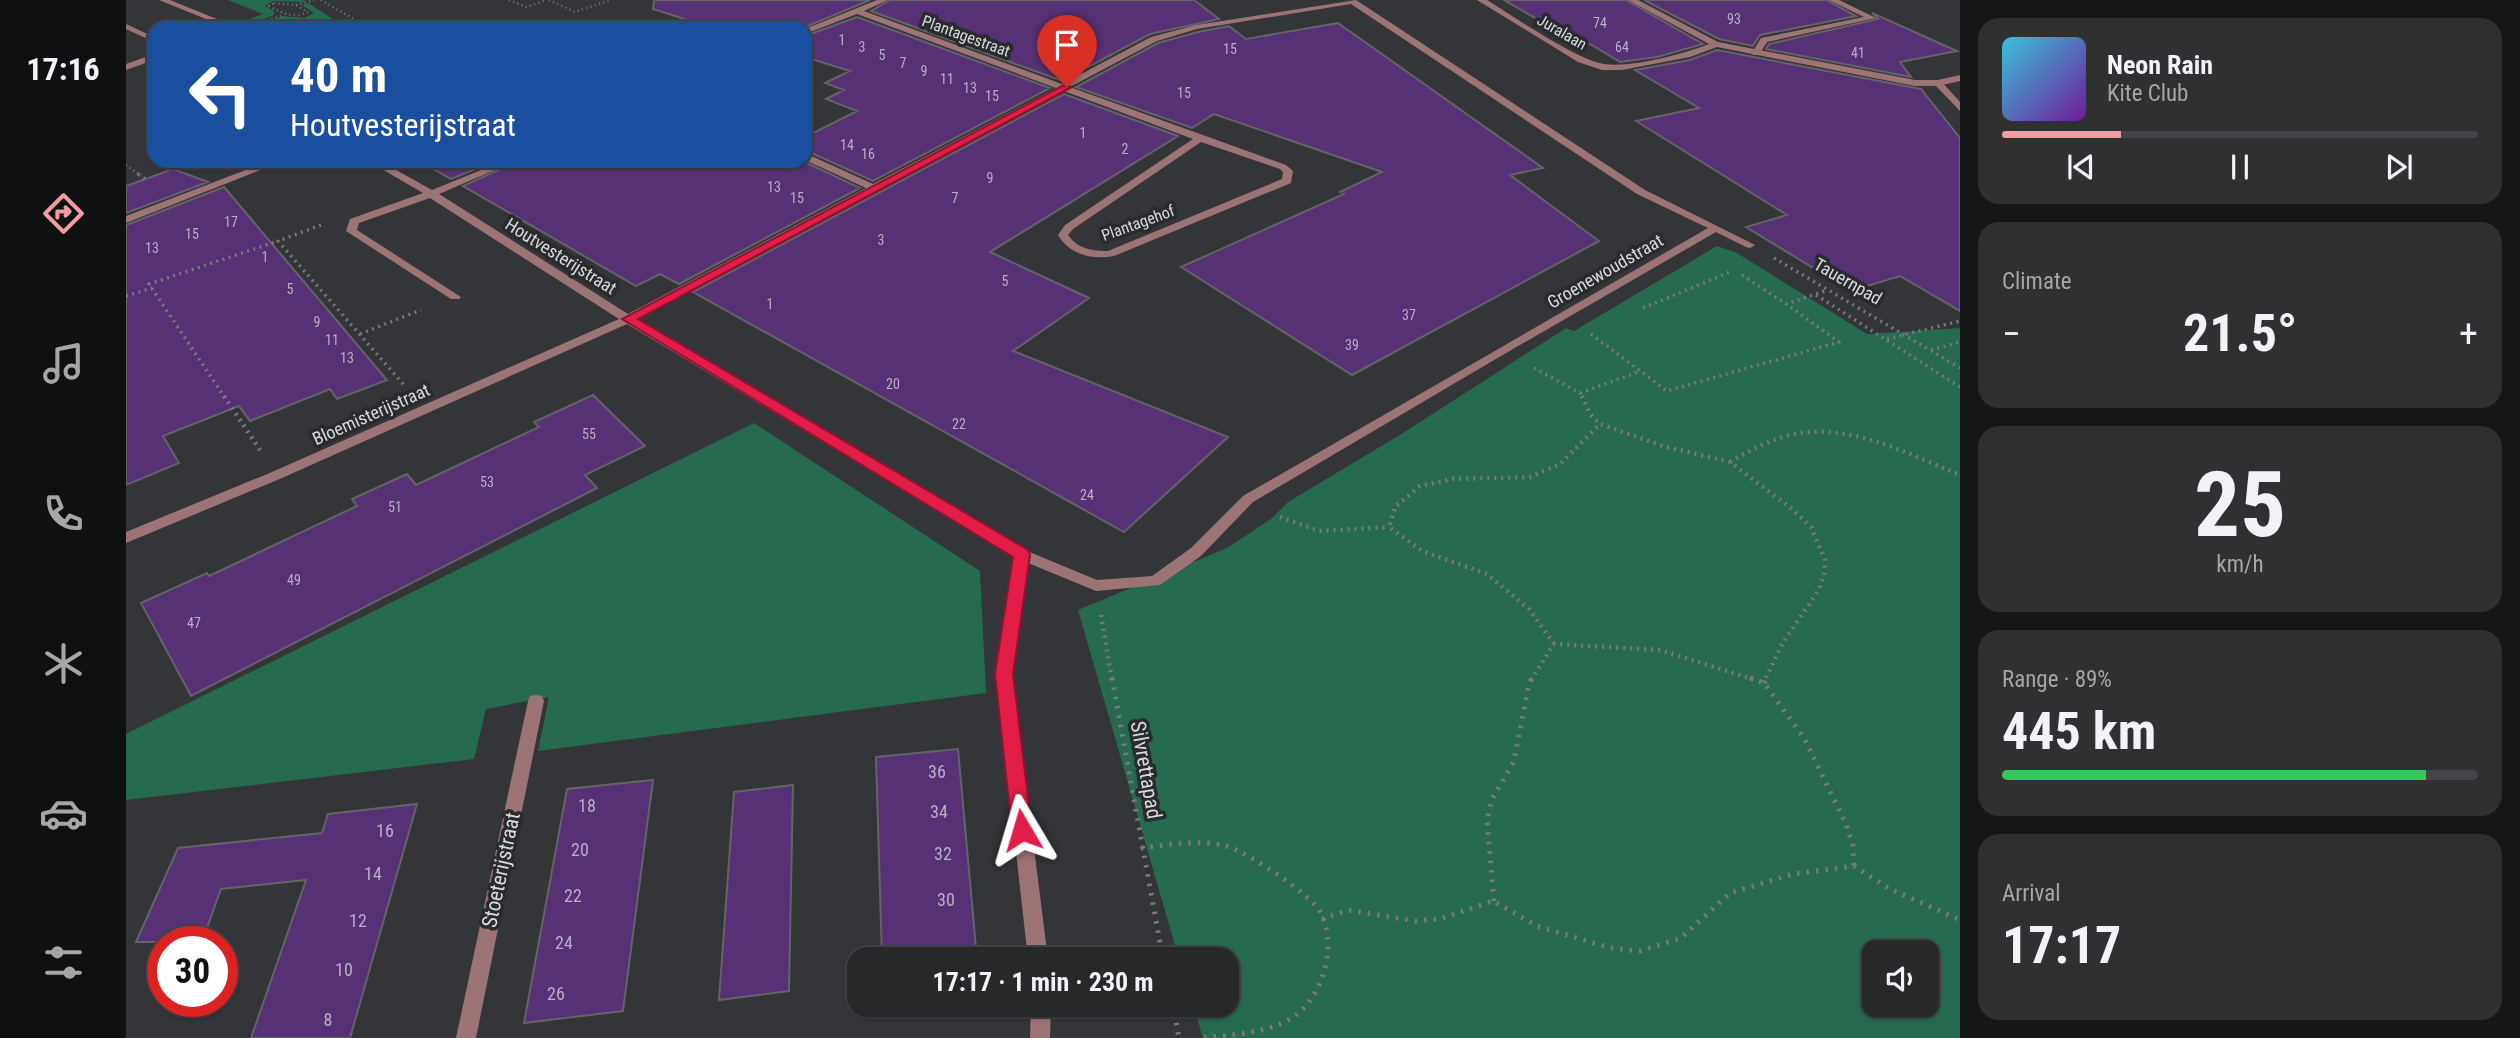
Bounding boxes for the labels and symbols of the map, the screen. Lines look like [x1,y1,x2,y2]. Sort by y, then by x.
street label: Juralaan [1534,10,1590,54]
street label: Plantagestraat [919,11,1013,61]
house number: 93 [1727,11,1741,27]
pin [1037,15,1097,87]
house number: 74 [1593,15,1607,31]
house number: 1 [839,32,845,48]
house number: 3 [859,39,865,55]
house number: 64 [1615,39,1629,55]
house number: 15 [1223,41,1237,57]
house number: 41 [1851,45,1865,61]
house number: 5 [879,47,886,63]
house number: 7 [900,55,907,71]
house number: 9 [921,63,927,79]
house number: 11 [940,71,954,87]
house number: 13 [963,80,977,96]
house number: 15 [1177,85,1191,101]
house number: 15 [985,88,999,104]
house number: 1 [1080,125,1086,141]
house number: 14 [840,137,854,153]
house number: 2 [1122,141,1129,157]
house number: 16 [861,146,875,162]
house number: 9 [987,170,993,186]
house number: 13 [767,179,781,195]
house number: 15 [790,190,804,206]
house number: 7 [952,190,959,206]
street label: Plantagehof [1099,201,1177,245]
street label: Houtvesterijstraat [502,213,620,299]
house number: 17 [224,214,238,230]
house number: 15 [185,226,199,242]
street label: Groenewoudstraat [1543,229,1667,313]
house number: 3 [878,232,884,248]
house number: 13 [145,240,159,256]
house number: 1 [262,249,268,265]
street label: Tauernpad [1810,253,1886,309]
house number: 5 [1002,273,1009,289]
house number: 5 [287,281,294,297]
house number: 1 [767,296,773,312]
house number: 37 [1402,307,1416,323]
house number: 9 [314,314,320,330]
house number: 11 [325,332,339,348]
house number: 39 [1345,337,1359,353]
house number: 13 [340,350,354,366]
house number: 20 [886,376,900,392]
street label: Bloemisterijstraat [309,379,433,449]
house number: 22 [952,416,966,432]
house number: 55 [582,426,596,442]
house number: 53 [480,474,494,490]
house number: 24 [1080,487,1094,503]
house number: 51 [388,499,402,515]
house number: 49 [287,572,301,588]
house number: 47 [187,615,201,631]
street label: Silvrettapad [1126,719,1166,821]
house number: 36 [928,761,946,782]
position arrow [985,793,1059,867]
house number: 18 [578,795,596,816]
house number: 34 [930,801,948,822]
street label: Stoeterijstraat [477,810,525,930]
house number: 16 [376,820,394,841]
house number: 20 [571,839,589,860]
house number: 32 [934,843,952,864]
house number: 14 [364,863,382,884]
house number: 22 [564,885,582,906]
house number: 30 [937,889,955,910]
house number: 12 [349,910,367,931]
speed limit sign: 30 [147,926,238,1017]
house number: 24 [555,932,573,953]
house number: 10 [335,959,353,980]
house number: 26 [547,983,565,1004]
house number: 8 [324,1009,332,1030]

